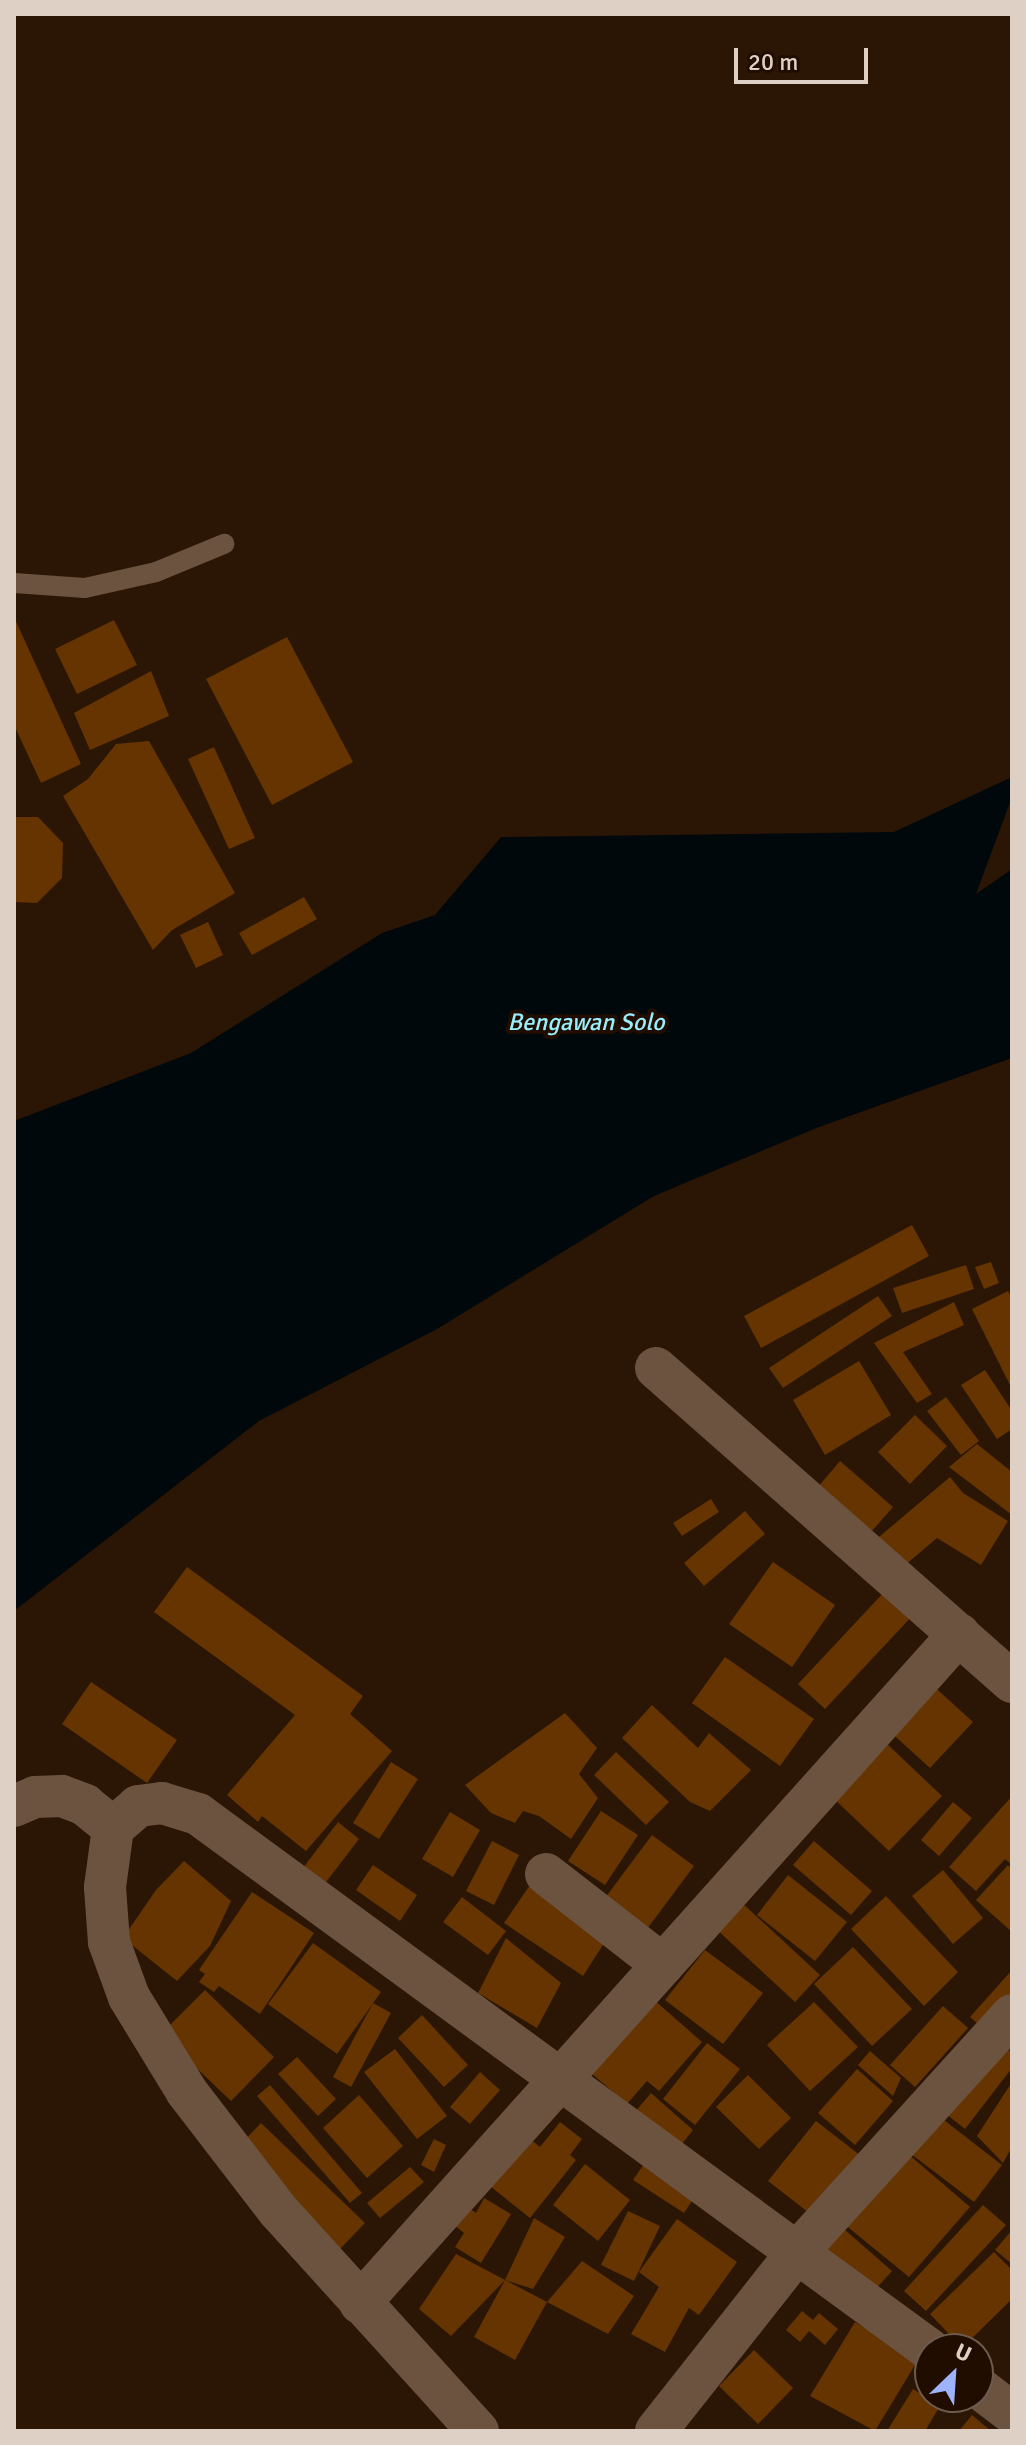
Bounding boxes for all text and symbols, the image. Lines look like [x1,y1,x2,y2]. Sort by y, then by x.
scale bar [738,32,872,82]
text: 20 m [748,47,798,77]
water label: Bengawan Solo [508,1009,664,1037]
north arrow [914,2333,994,2413]
text: U [951,2337,976,2368]

